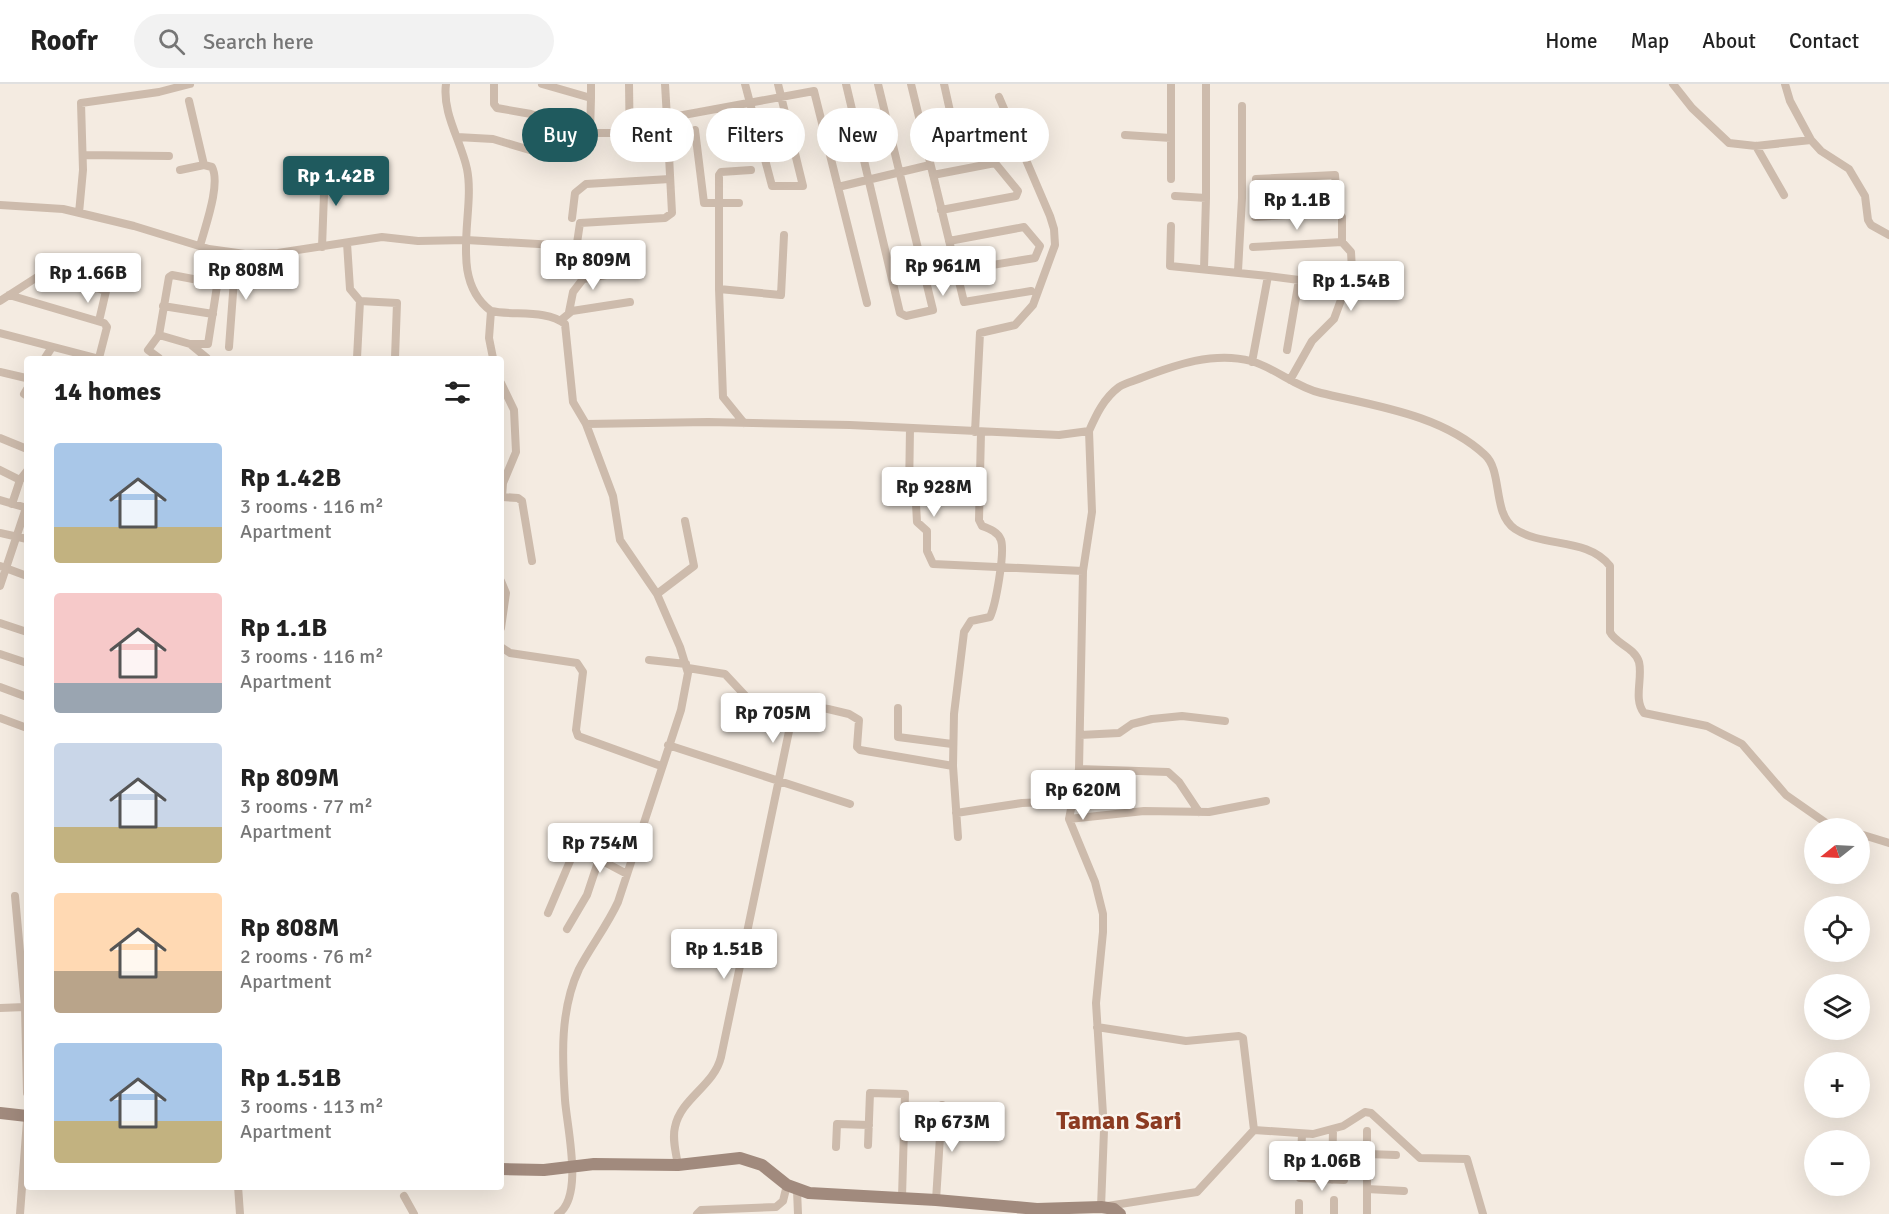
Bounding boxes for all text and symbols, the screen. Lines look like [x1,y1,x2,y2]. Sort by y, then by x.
search box [134,14,554,68]
text: Roofr [30,24,98,58]
icon: search [155,25,188,58]
text: Search here [203,28,314,55]
text: Home [1545,28,1598,54]
text: Map [1631,28,1669,54]
text: About [1702,28,1756,54]
text: Contact [1789,28,1859,54]
chip: Buy [522,108,598,162]
chip: Rent [610,108,694,162]
chip: Filters [706,108,805,162]
chip: New [817,108,898,162]
chip: Apartment [910,108,1049,162]
pin: Rp 1.42B [274,156,398,207]
text: Rp 1.42B [297,163,375,188]
pin: Rp 1.1B [1242,180,1352,231]
text: Rp 1.1B [1263,187,1331,212]
pin: Rp 809M [538,240,648,291]
pin: Rp 961M [888,246,998,297]
text: Rp 809M [555,247,631,272]
pin: Rp 808M [191,250,301,301]
pin: Rp 1.66B [26,253,150,304]
text: Rp 961M [905,253,981,278]
text: Rp 808M [208,257,284,282]
text: Rp 1.66B [49,260,127,285]
pin: Rp 1.54B [1289,261,1413,312]
text: Rp 1.54B [1312,268,1390,293]
text: 14 homes [54,376,161,408]
icon: filters [441,376,474,409]
text: Rp 1.42B [240,462,341,494]
icon: home [102,467,174,539]
pin: Rp 928M [879,467,989,518]
text: Rp 928M [896,474,972,499]
text: 3 rooms · 116 m² [240,494,384,519]
text: Apartment [240,519,332,544]
text: Rp 1.1B [240,612,327,644]
icon: home [102,617,174,689]
text: 3 rooms · 116 m² [240,644,384,669]
text: Apartment [240,669,332,694]
pin: Rp 705M [718,693,828,744]
text: Rp 705M [735,700,811,725]
text: Rp 809M [240,762,340,794]
icon: home [102,767,174,839]
pin: Rp 620M [1028,770,1138,821]
text: Rp 620M [1045,777,1121,802]
text: 3 rooms · 77 m² [240,794,373,819]
north arrow [1804,818,1870,884]
map controls [1804,818,1870,1196]
text: Apartment [240,819,332,844]
pin: Rp 754M [545,823,655,874]
text: Rp 754M [562,830,638,855]
button: locate [1804,896,1870,962]
text: Rp 808M [240,912,340,944]
icon: home [102,917,174,989]
pin: Rp 1.51B [662,929,786,980]
text: Rp 1.51B [685,936,763,961]
text: 2 rooms · 76 m² [240,944,373,969]
text: Apartment [240,969,332,994]
button: layers [1804,974,1870,1040]
button: + [1804,1052,1870,1118]
text: Rp 1.51B [240,1062,341,1094]
icon: home [102,1067,174,1139]
text: 3 rooms · 113 m² [240,1094,384,1119]
pin: Rp 673M [897,1102,1007,1153]
district label: Taman Sari [1056,1105,1182,1137]
text: Rp 673M [914,1109,990,1134]
text: Apartment [240,1119,332,1144]
button: − [1804,1130,1870,1196]
pin: Rp 1.06B [1260,1141,1384,1192]
text: Rp 1.06B [1283,1148,1361,1173]

